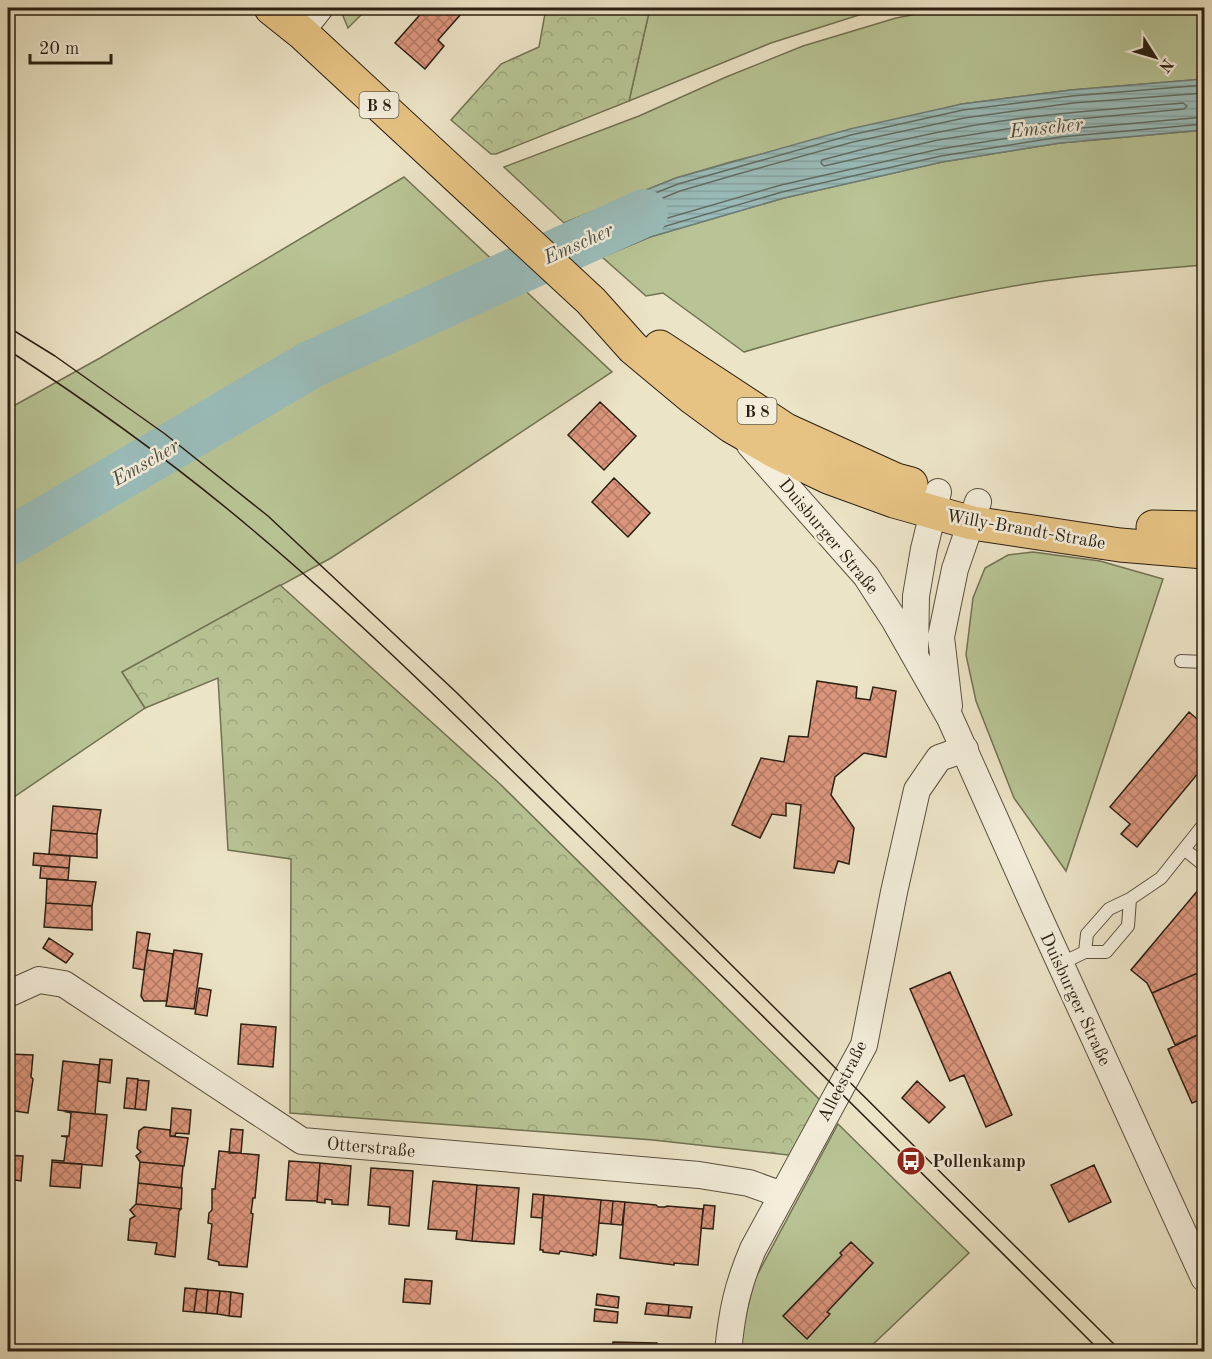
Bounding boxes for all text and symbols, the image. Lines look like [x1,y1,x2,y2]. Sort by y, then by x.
scale bar [30,27,111,65]
north arrow [1125,27,1185,87]
text: 20 m [39,40,79,58]
text: N [1155,55,1175,75]
road number: B 8 [360,92,398,118]
water label: Emscher [1007,115,1084,143]
water label: Emscher [540,220,617,269]
road number: B 8 [738,398,777,424]
water label: Emscher [108,436,183,491]
street label: Duisburger Straße [775,476,882,598]
street label: Willy-Brandt-Straße [945,507,1107,553]
street label: Duisburger Straße [1036,930,1114,1069]
street label: Alleestraße [815,1038,871,1125]
street label: Otterstraße [326,1135,416,1161]
bus stop icon: Pollenkamp [895,1145,927,1177]
place label: Pollenkamp [932,1153,1026,1171]

